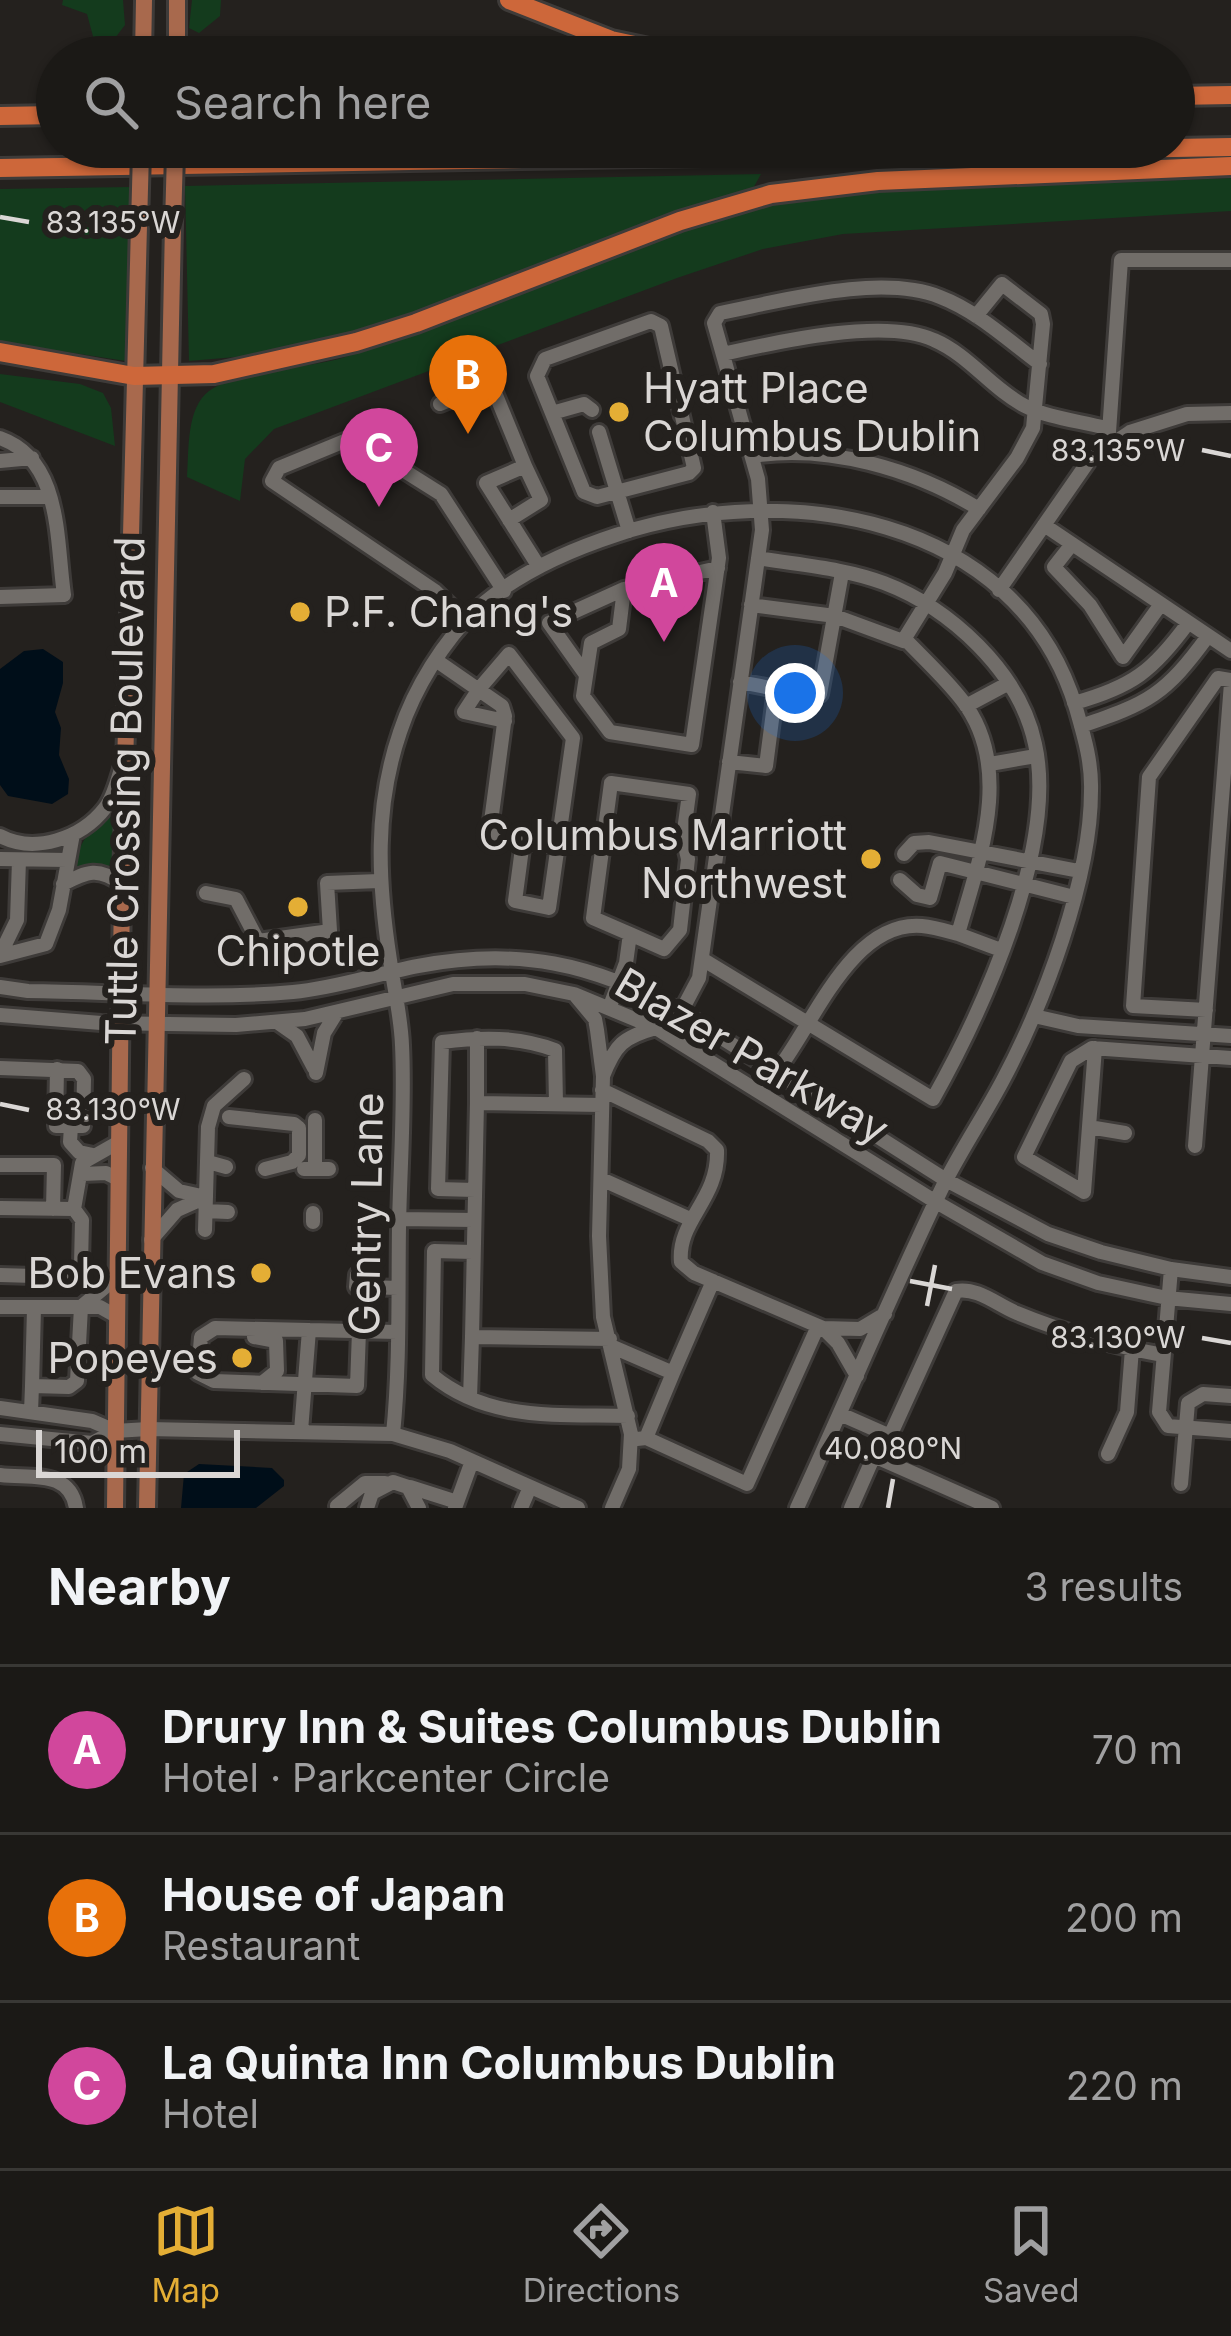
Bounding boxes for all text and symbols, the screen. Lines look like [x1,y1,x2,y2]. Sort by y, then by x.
search box [36,36,1195,168]
icon: search [78,69,144,135]
text: Search here [174,75,431,130]
text: 83.135°W [46,204,180,240]
pin: B [429,335,507,434]
place label: Hyatt Place Columbus Dublin [643,362,981,461]
marker: Hyatt Place Columbus Dublin [606,399,632,425]
pin: C [340,408,418,507]
text: 83.135°W [1051,432,1185,468]
street label: Tuttle Crossing Boulevard [95,536,154,1046]
pin: A [625,543,703,642]
place label: P.F. Chang's [324,586,573,637]
marker: P.F. Chang's [287,599,313,625]
your location [765,663,825,723]
place label: Columbus Marriott Northwest [479,809,847,908]
marker: Columbus Marriott Northwest [858,846,884,872]
marker: Chipotle [285,894,311,920]
place label: Chipotle [216,925,381,976]
street label: Blazer Parkway [607,957,898,1154]
text: 83.130°W [45,1091,181,1127]
street label: Gentry Lane [338,1092,393,1336]
place label: Bob Evans [28,1247,237,1298]
marker: Bob Evans [248,1260,274,1286]
text: 83.130°W [1050,1319,1186,1355]
place label: Popeyes [47,1332,218,1383]
marker: Popeyes [229,1345,255,1371]
scale bar [36,1424,240,1477]
text: 40.080°N [824,1430,962,1466]
text: 100 m [54,1431,147,1471]
text: Nearby [48,1556,231,1617]
text: 3 results [1025,1563,1183,1610]
text: Drury Inn & Suites Columbus Dublin [162,1699,942,1754]
text: A [72,1726,102,1773]
text: 70 m [1092,1726,1183,1773]
text: Hotel · Parkcenter Circle [162,1754,610,1801]
text: House of Japan [162,1867,505,1922]
text: B [74,1894,100,1941]
text: 200 m [1065,1894,1183,1941]
text: Restaurant [162,1922,360,1969]
text: La Quinta Inn Columbus Dublin [162,2035,836,2090]
text: C [73,2062,101,2109]
text: 220 m [1066,2062,1183,2109]
text: Hotel [162,2090,259,2137]
tab: Map [151,2198,220,2310]
tab: Directions [523,2198,680,2310]
tab: Saved [983,2198,1080,2310]

